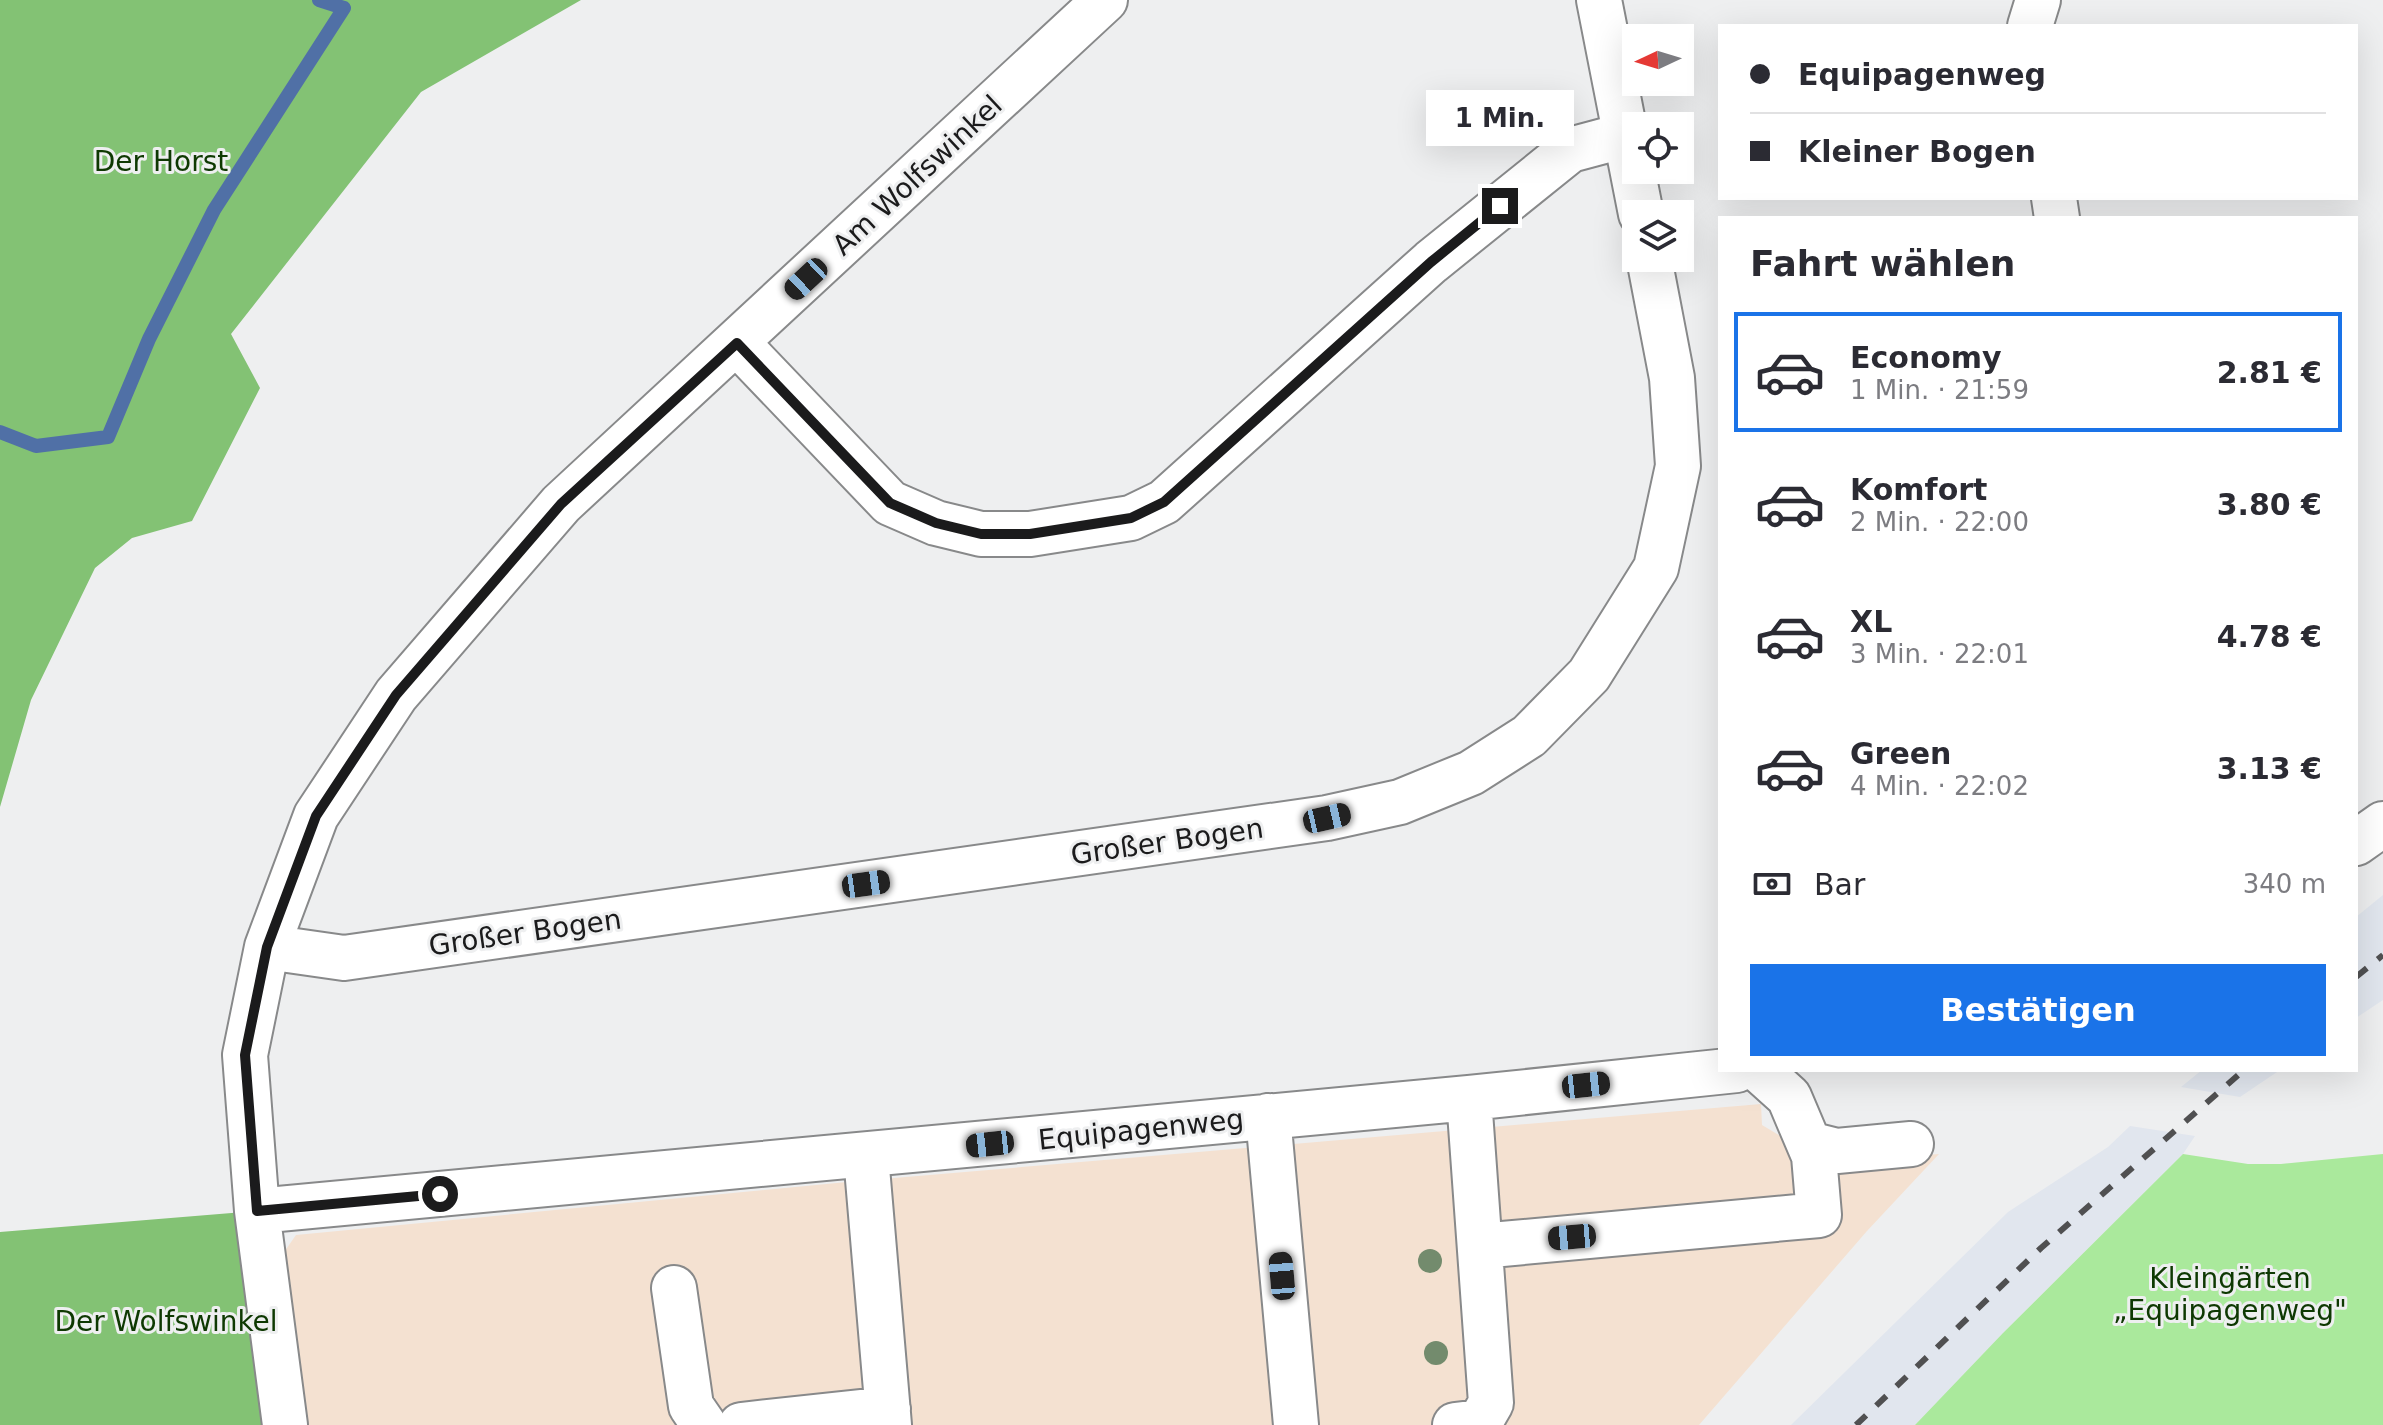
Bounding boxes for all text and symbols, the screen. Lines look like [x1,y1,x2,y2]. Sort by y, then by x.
north arrow [1622,24,1694,96]
map controls [1622,24,1694,272]
text: Equipagenweg [1798,57,2046,92]
street label: Am Wolfswinkel [826,88,1009,262]
callout: 1 Min. [1426,90,1574,146]
text: 1 Min. [1455,103,1545,133]
button: locate [1622,112,1694,184]
text: Kleiner Bogen [1798,134,2036,169]
park label: Der Horst [94,145,228,178]
route end [1482,188,1518,224]
button: layers [1622,200,1694,272]
text: Fahrt wählen [1750,243,2015,284]
car [780,254,832,304]
icon: car [1754,336,1826,408]
text: Economy [1850,340,2002,375]
text: 2.81 € [2217,355,2322,390]
text: 1 Min. · 21:59 [1850,375,2029,405]
icon: car [1754,468,1826,540]
text: Komfort [1850,472,1987,507]
text: 3.80 € [2217,487,2322,522]
text: 2 Min. · 22:00 [1850,507,2029,537]
icon: car [1754,600,1826,672]
text: XL [1850,604,1892,639]
text: 4.78 € [2217,619,2322,654]
text: 3 Min. · 22:01 [1850,639,2029,669]
icon: car [1754,732,1826,804]
text: Green [1850,736,1951,771]
text: 3.13 € [2217,751,2322,786]
text: 4 Min. · 22:02 [1850,771,2029,801]
car [1301,801,1353,835]
street label: Großer Bogen [1069,812,1265,871]
icon: cash [1750,862,1794,906]
text: Bar [1814,867,1865,902]
car [841,869,891,899]
text: 340 m [2243,869,2326,899]
street label: Großer Bogen [427,903,623,962]
button: Bestätigen [1750,964,2326,1056]
car [1561,1071,1611,1099]
street label: Equipagenweg [1037,1102,1246,1157]
car [965,1130,1015,1158]
route start [422,1176,458,1212]
car [1547,1223,1597,1251]
car [1268,1251,1296,1301]
park label: Kleingärten „Equipagenweg" [2113,1262,2347,1327]
park label: Der Wolfswinkel [54,1305,278,1338]

